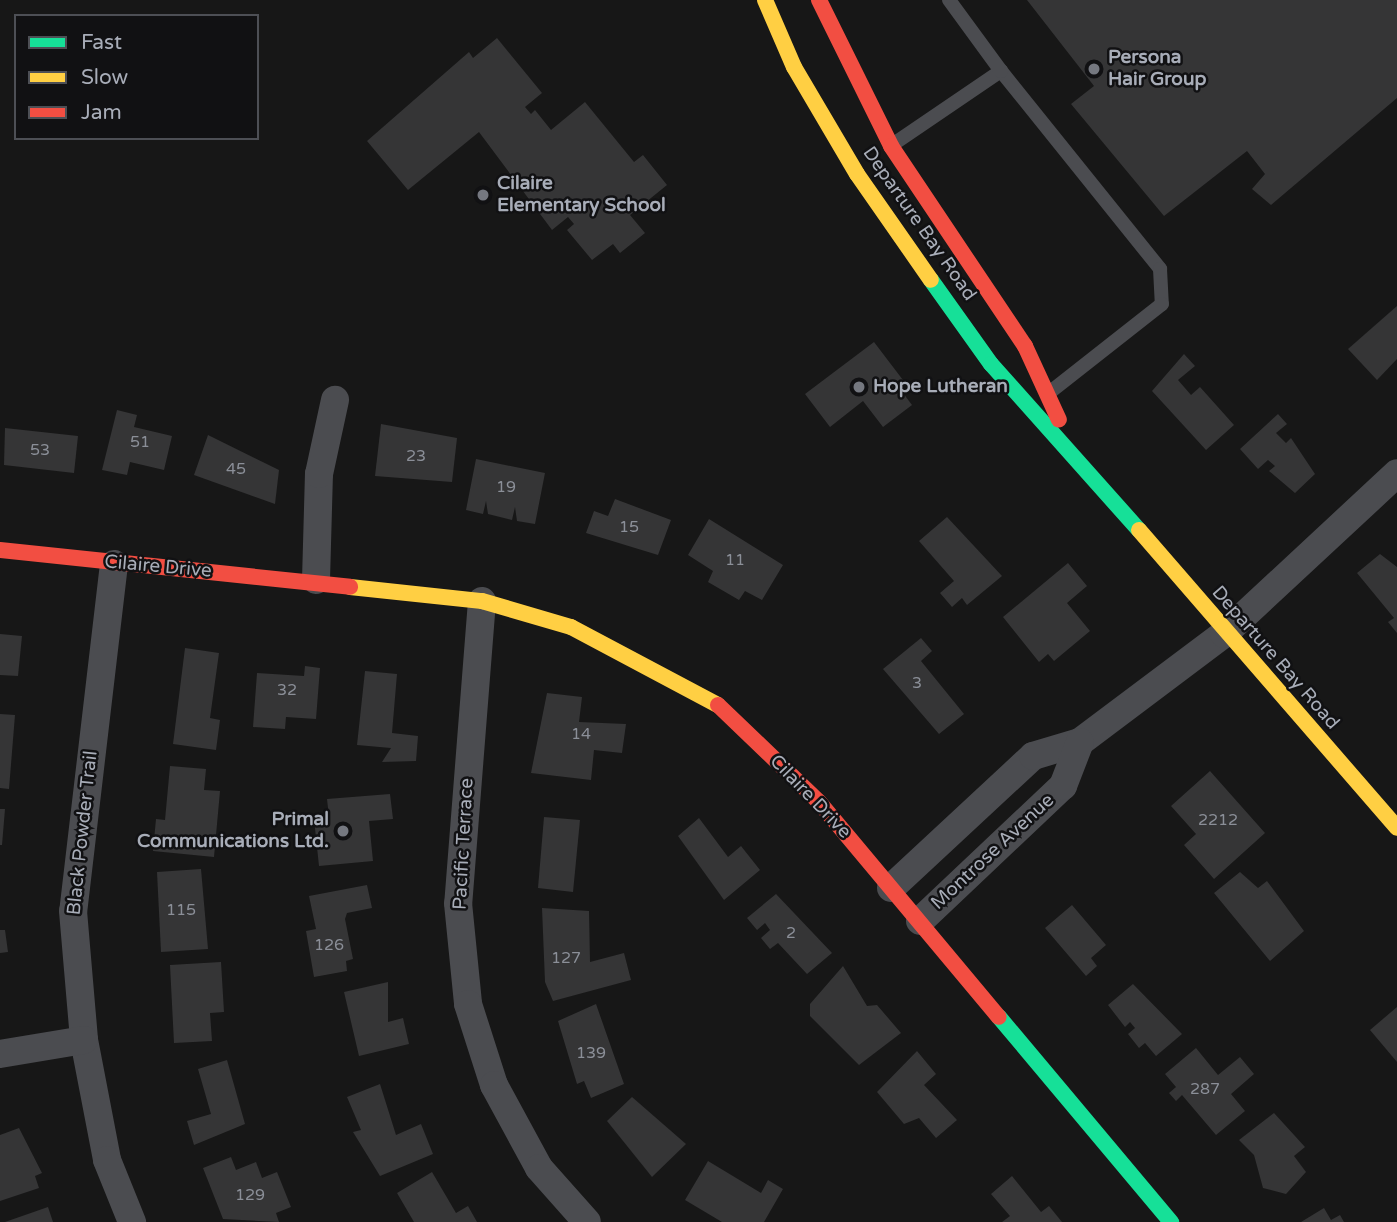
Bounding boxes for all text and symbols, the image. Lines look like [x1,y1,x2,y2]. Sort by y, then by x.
legend [14,14,259,140]
text: Fast [81,30,122,55]
place label: Persona Hair Group [1108,47,1206,91]
marker: Persona Hair Group [1086,61,1102,77]
text: Slow [81,65,128,90]
text: Jam [81,100,122,125]
street label: Departure Bay Road [857,143,981,305]
place label: Cilaire Elementary School [497,173,666,217]
marker: Cilaire Elementary School [475,187,491,203]
place label: Hope Lutheran [873,376,1008,398]
marker: Hope Lutheran [851,379,867,395]
house number: 51 [130,432,150,452]
house number: 53 [30,440,50,460]
house number: 23 [406,446,426,466]
house number: 45 [226,459,246,479]
house number: 19 [496,477,516,497]
house number: 15 [619,517,639,537]
house number: 11 [725,550,745,570]
street label: Cilaire Drive [103,551,213,583]
street label: Departure Bay Road [1206,582,1344,734]
house number: 3 [912,673,922,693]
house number: 32 [277,680,297,700]
house number: 14 [571,724,591,744]
street label: Black Powder Trail [63,750,103,916]
street label: Cilaire Drive [764,750,856,844]
street label: Pacific Terrace [449,777,479,911]
street label: Montrose Avenue [927,789,1059,915]
place label: Primal Communications Ltd. [137,809,329,853]
house number: 2212 [1198,810,1238,830]
marker: Primal Communications Ltd. [335,823,351,839]
house number: 115 [166,900,196,920]
house number: 2 [786,923,796,943]
house number: 126 [314,935,344,955]
house number: 127 [551,948,581,968]
house number: 139 [576,1043,606,1063]
house number: 287 [1190,1079,1220,1099]
house number: 129 [235,1185,265,1205]

